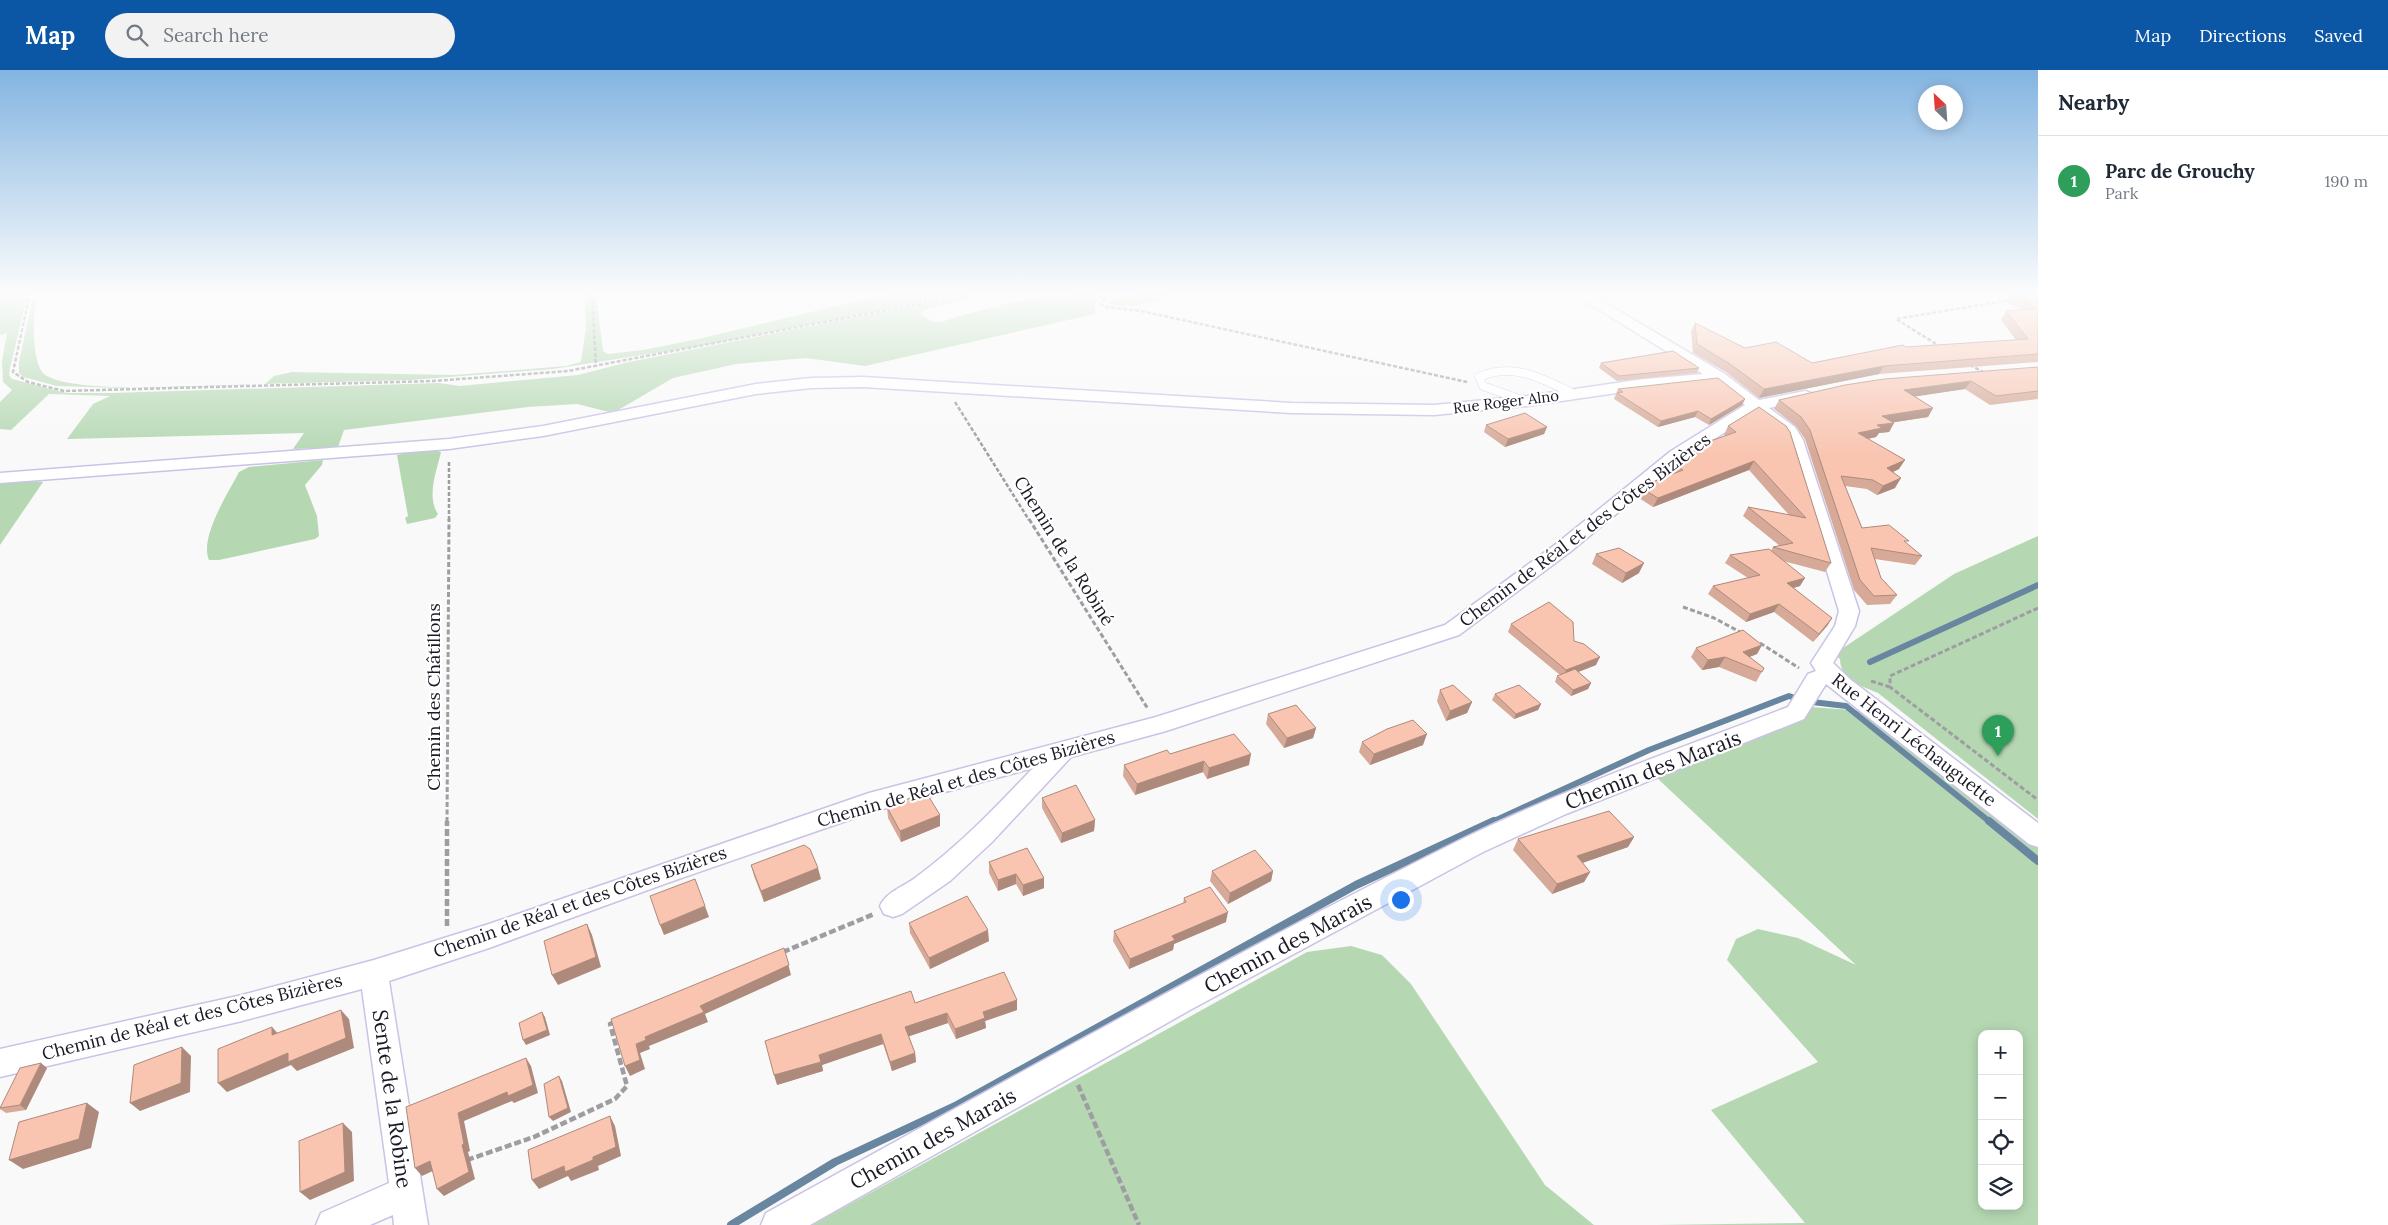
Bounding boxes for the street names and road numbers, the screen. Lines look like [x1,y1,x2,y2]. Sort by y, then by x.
street label: Rue Roger Alno [1452,386,1560,417]
street label: Chemin de Réal et des Côtes Bizières [1455,428,1715,632]
street label: Chemin de la Robiné [1009,472,1120,630]
street label: Chemin des Châtillons [422,603,445,791]
street label: Rue Henri Léchauguette [1827,668,2002,811]
street label: Chemin des Marais [1561,724,1745,816]
street label: Chemin de Réal et des Côtes Bizières [814,725,1117,832]
street label: Chemin de Réal et des Côtes Bizières [430,840,730,963]
street label: Chemin des Marais [1199,888,1376,999]
street label: Chemin de Réal et des Côtes Bizières [39,968,344,1065]
street label: Sente de la Robine [367,1008,418,1190]
street label: Chemin des Marais [845,1082,1021,1196]

